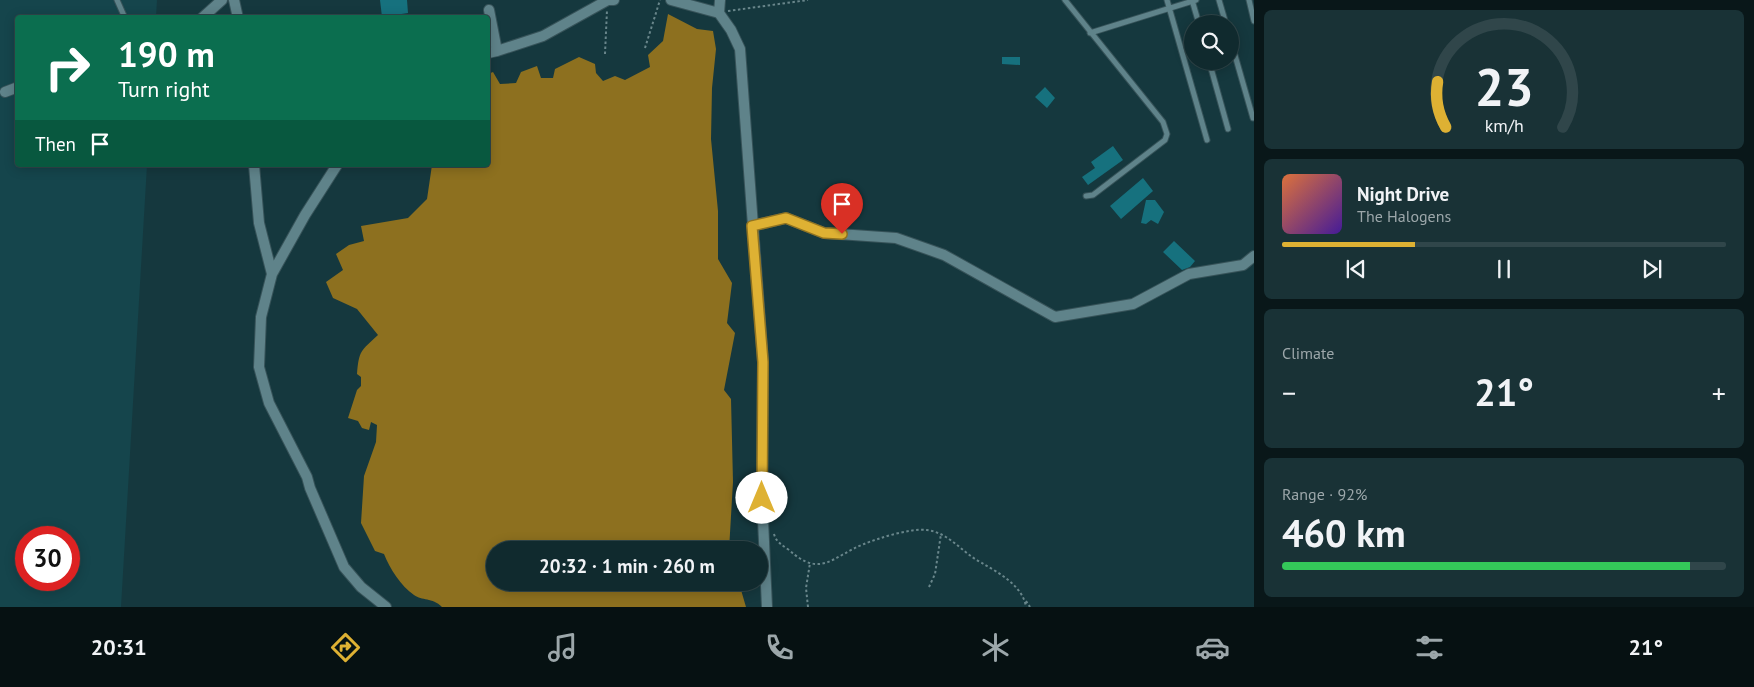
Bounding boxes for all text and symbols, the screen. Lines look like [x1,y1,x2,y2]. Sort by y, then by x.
map controls [1184,15,1239,70]
button: search [1184,15,1239,70]
text: 190 m [118,31,215,77]
icon: right [35,35,100,100]
text: 23 [1475,53,1533,120]
text: Turn right [118,75,210,103]
text: km/h [1484,114,1524,137]
icon: arrive [86,130,114,158]
text: Then [35,132,76,156]
text: Night Drive [1357,182,1449,206]
pin [821,183,863,234]
icon: arrive [828,190,856,218]
text: The Halogens [1357,206,1451,226]
icon: previous [1342,255,1370,283]
icon: pause [1490,255,1518,283]
icon: next [1638,255,1666,283]
text: Climate [1282,343,1334,363]
text: 21° [1474,367,1534,416]
text: − [1282,374,1296,411]
text: + [1712,374,1726,411]
position arrow [735,471,787,523]
text: Range · 92% [1282,484,1367,504]
text: 460 km [1282,508,1406,557]
speed limit sign: 30 [15,526,80,591]
text: 20:32 · 1 min · 260 m [539,554,715,578]
icon: directions [328,630,363,665]
icon: music [545,630,580,665]
icon: phone [762,630,797,665]
icon: climate [978,630,1013,665]
icon: car [1195,630,1230,665]
icon: filters [1412,630,1447,665]
text: 20:31 [91,633,147,661]
text: 21° [1628,633,1663,661]

